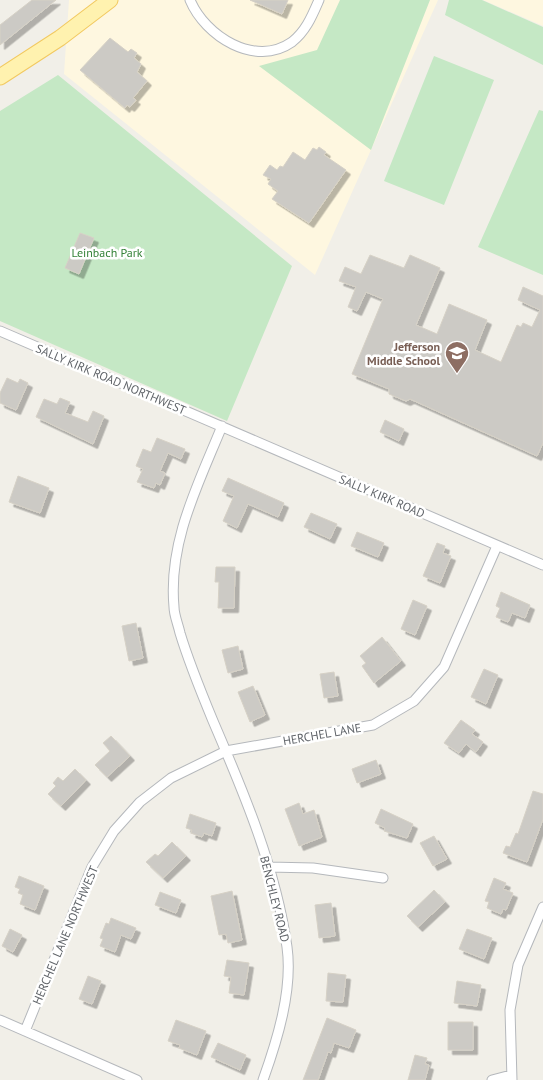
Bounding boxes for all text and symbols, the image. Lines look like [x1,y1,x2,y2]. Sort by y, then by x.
park label: Leinbach Park [71,245,143,260]
place label: Jefferson Middle School [367,339,440,368]
school or university icon: Jefferson Middle School [444,340,470,374]
street label: SALLY KIRK ROAD NORTHWEST [34,341,189,418]
street label: SALLY KIRK ROAD [337,471,427,521]
street label: HERCHEL LANE [282,720,362,748]
street label: BENCHLEY ROAD [257,854,293,944]
street label: HERCHEL LANE NORTHWEST [29,863,101,1007]

